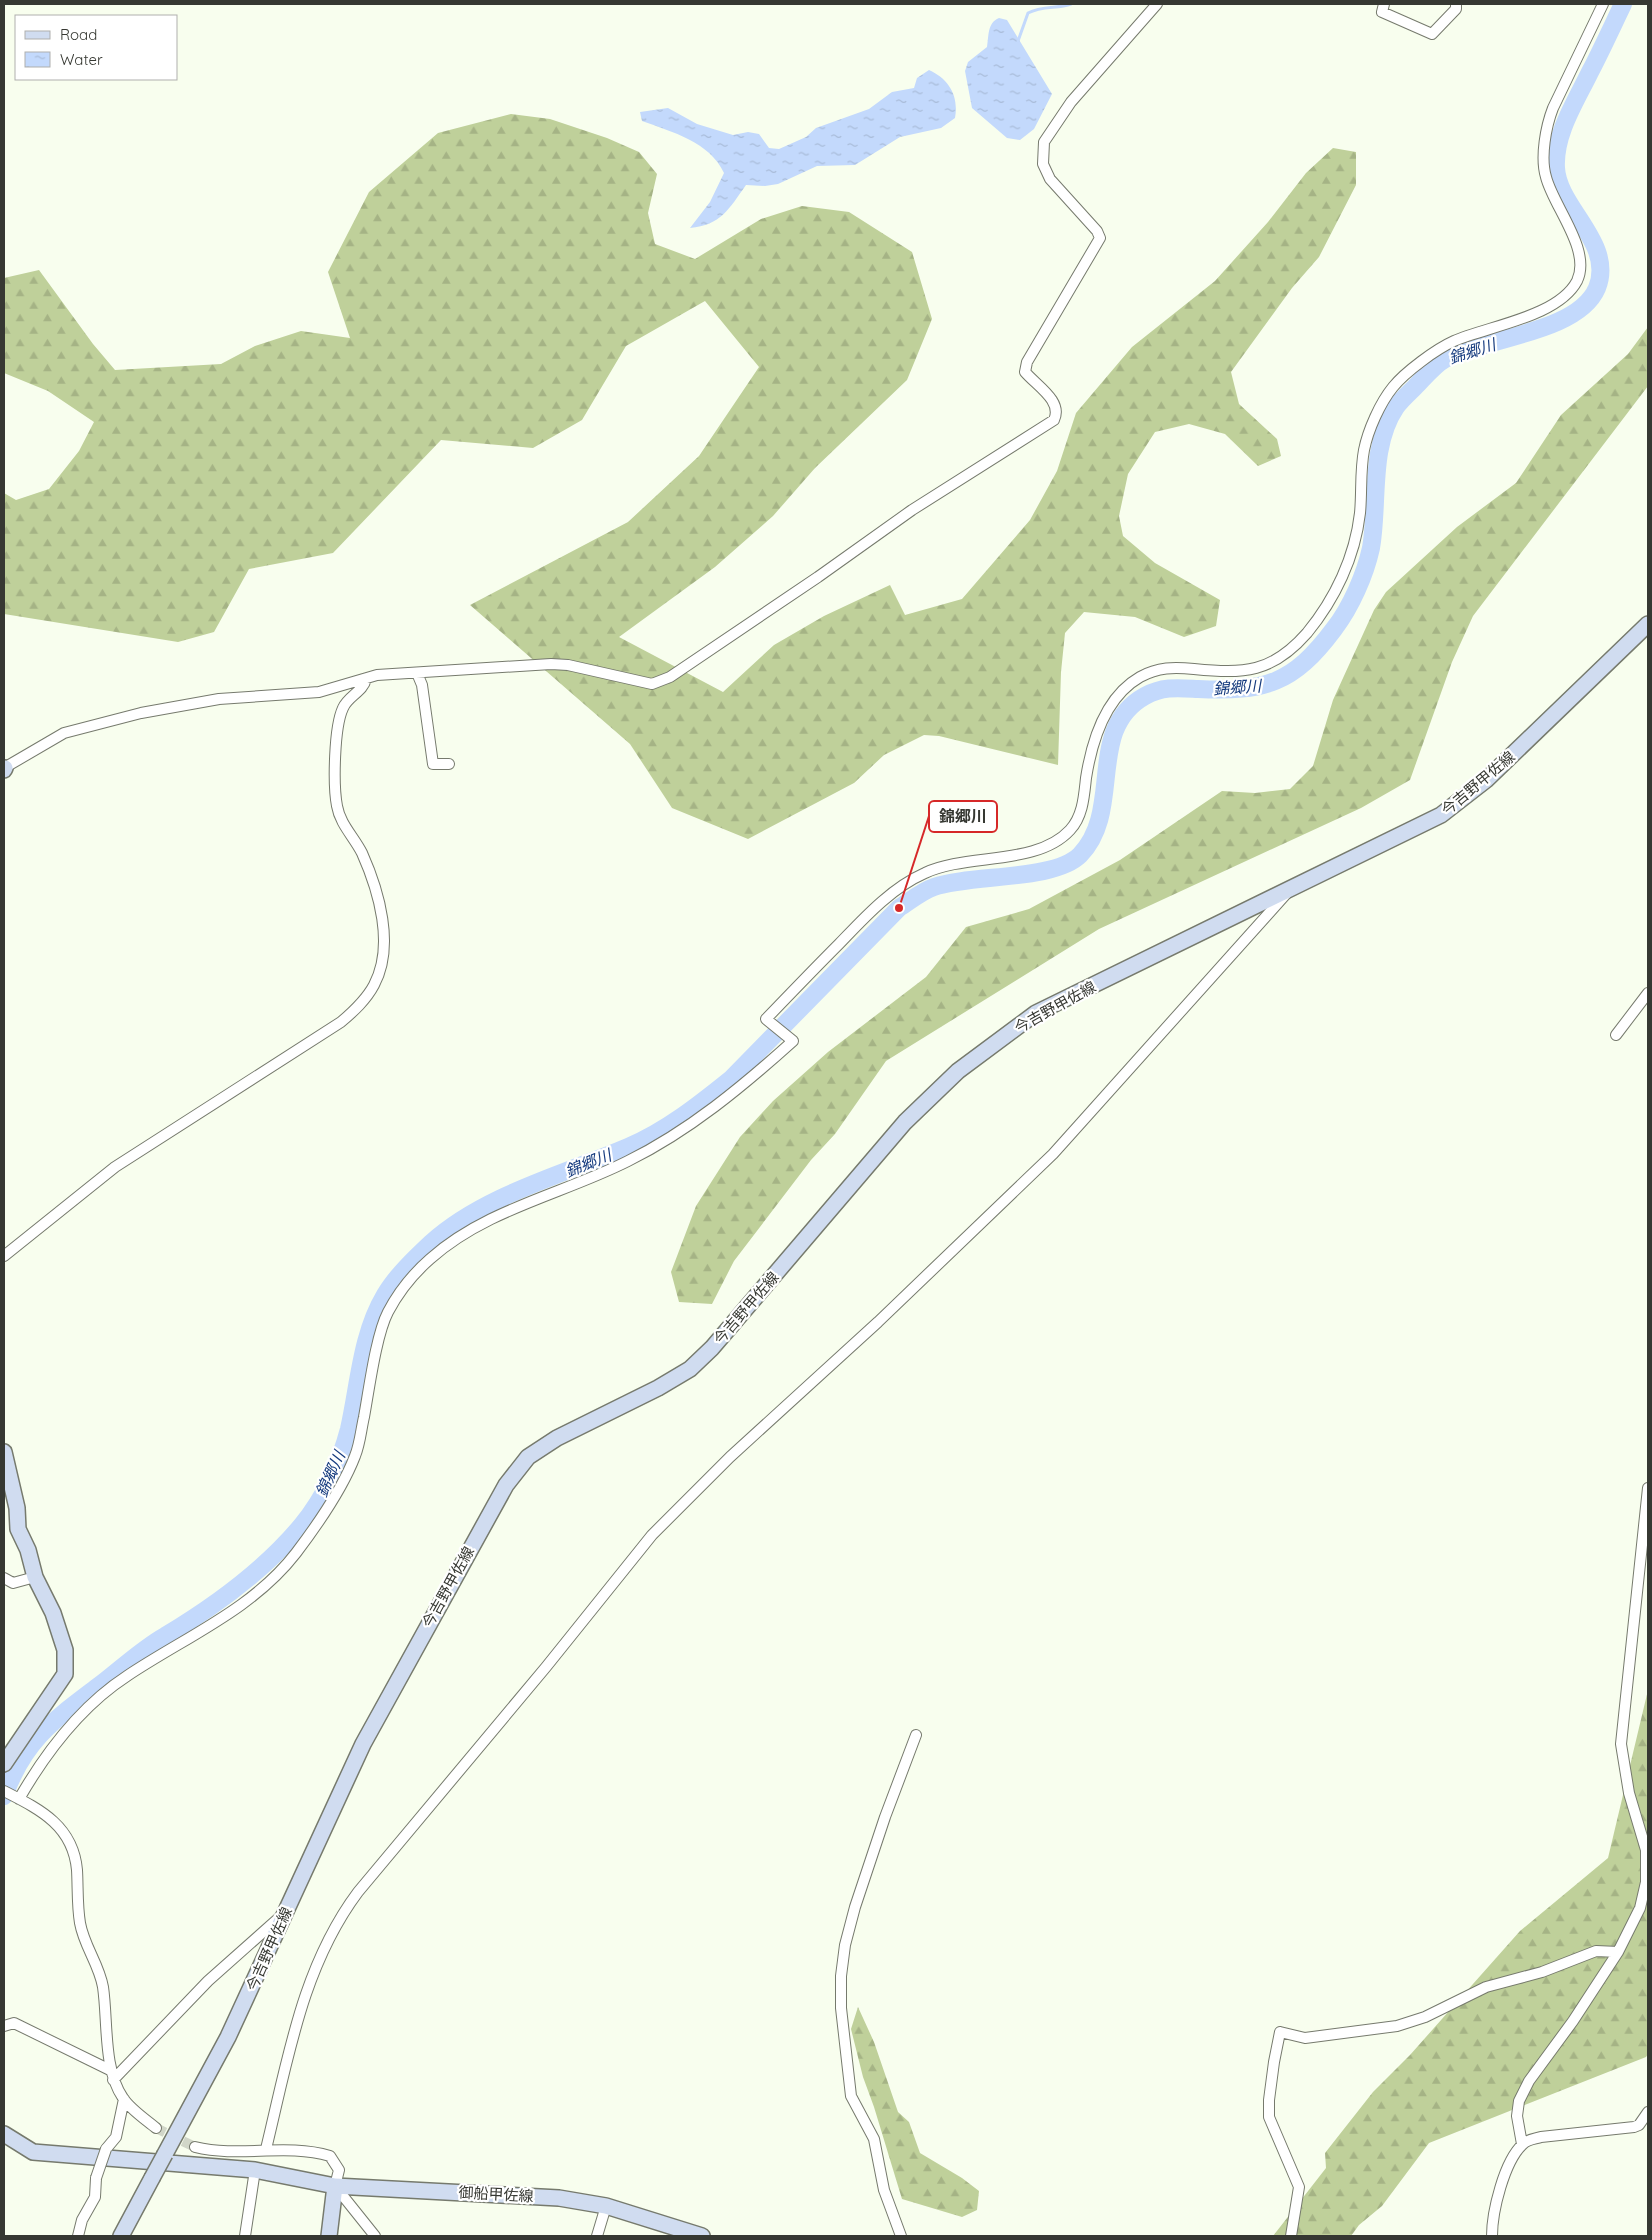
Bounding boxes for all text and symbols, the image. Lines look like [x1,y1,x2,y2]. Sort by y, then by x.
legend [15,15,178,80]
text: Road [60,25,97,44]
text: Water [60,50,103,69]
water label: 錦郷川 [1446,333,1500,368]
water label: 錦郷川 [1212,675,1264,699]
street label: 今吉野甲佐線 [1437,747,1519,819]
callout: 錦郷川 [929,801,997,832]
text: 錦郷川 [939,806,987,826]
street label: 今吉野甲佐線 [1011,977,1099,1037]
water label: 錦郷川 [562,1144,616,1181]
street label: 今吉野甲佐線 [709,1268,783,1348]
water label: 錦郷川 [311,1446,350,1500]
street label: 今吉野甲佐線 [418,1543,478,1631]
street label: 今吉野甲佐線 [242,1904,296,1994]
street label: 御船甲佐線 [458,2183,534,2205]

